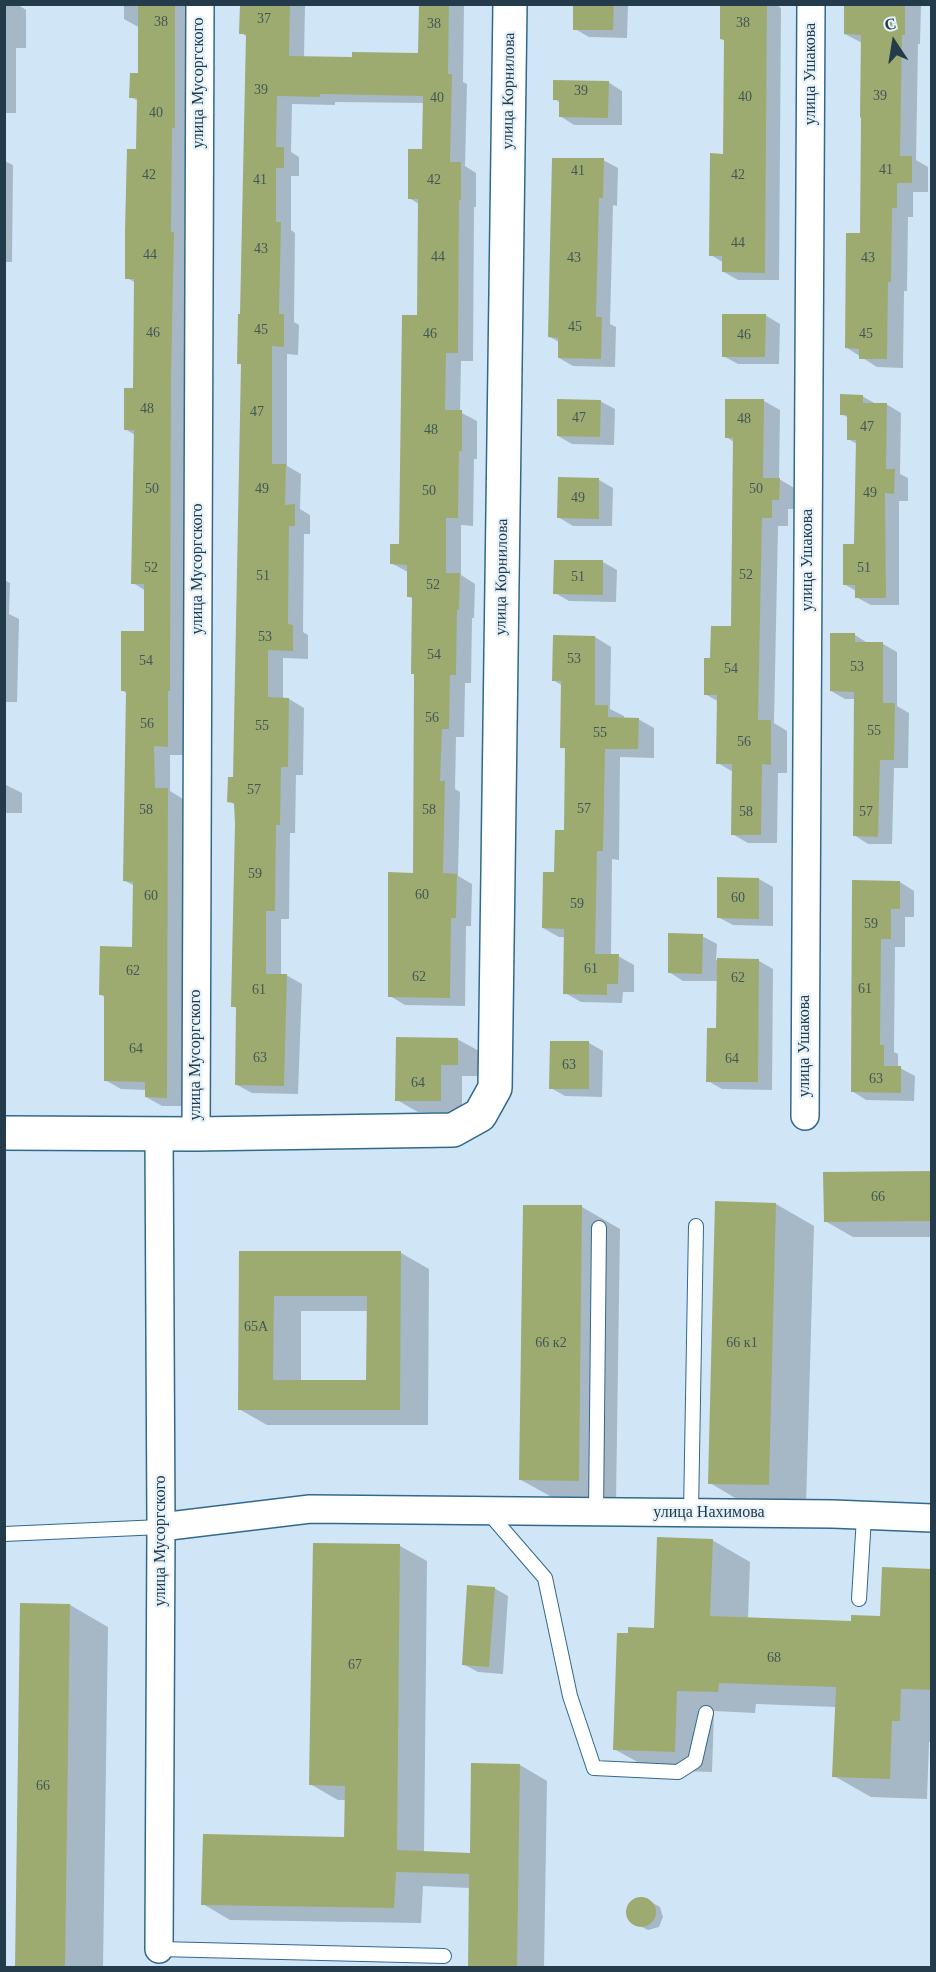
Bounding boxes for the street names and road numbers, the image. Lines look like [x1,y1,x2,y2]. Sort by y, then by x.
street label: улица Мусоргского [189,17,209,149]
street label: улица Ушакова [801,23,821,125]
street label: улица Корнилова [498,32,520,150]
street label: улица Мусоргского [188,503,208,635]
street label: улица Ушакова [798,509,818,611]
street label: улица Корнилова [491,518,513,636]
street label: улица Мусоргского [186,989,206,1121]
street label: улица Ушакова [795,995,815,1097]
street label: улица Мусоргского [151,1475,171,1607]
street label: улица Нахимова [653,1503,765,1523]

